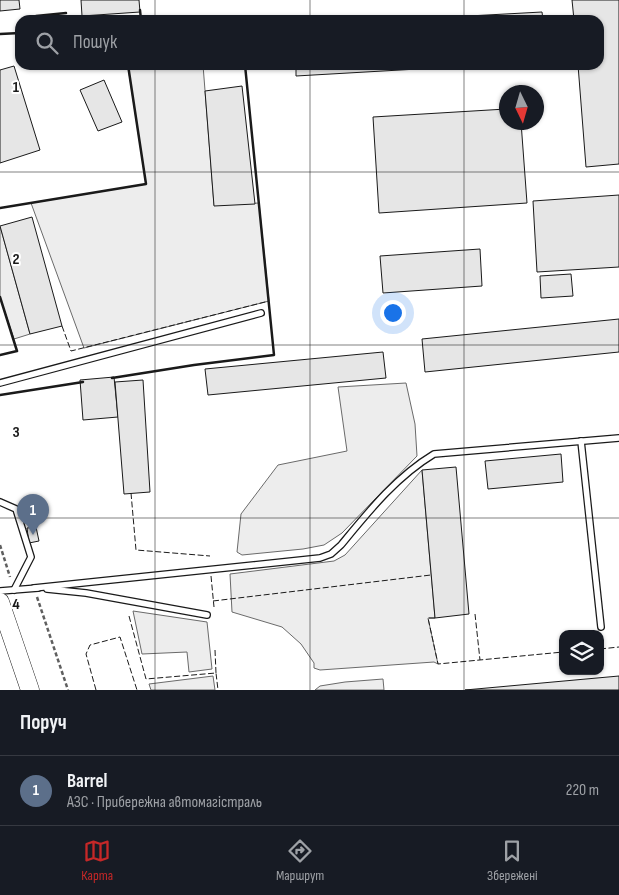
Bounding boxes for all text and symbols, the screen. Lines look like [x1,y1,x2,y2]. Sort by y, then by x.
search box [15,15,604,70]
icon: search [33,29,61,57]
text: Пошук [73,31,117,54]
text: 1 [13,78,20,97]
north arrow [499,85,544,130]
text: 2 [12,250,20,269]
your location [380,300,406,326]
text: 3 [12,423,20,442]
pin: 1 [17,494,49,535]
text: 4 [12,595,20,614]
map controls [559,630,604,675]
button: layers [559,630,604,675]
text: Поруч [20,710,67,735]
text: Barrel [67,770,107,793]
text: 1 [33,781,39,800]
text: 220 m [566,781,599,800]
text: АЗС · Прибережна автомагістраль [67,793,262,812]
tab: Карта [81,837,113,884]
tab: Маршрут [276,837,324,884]
tab: Збережені [487,837,538,884]

